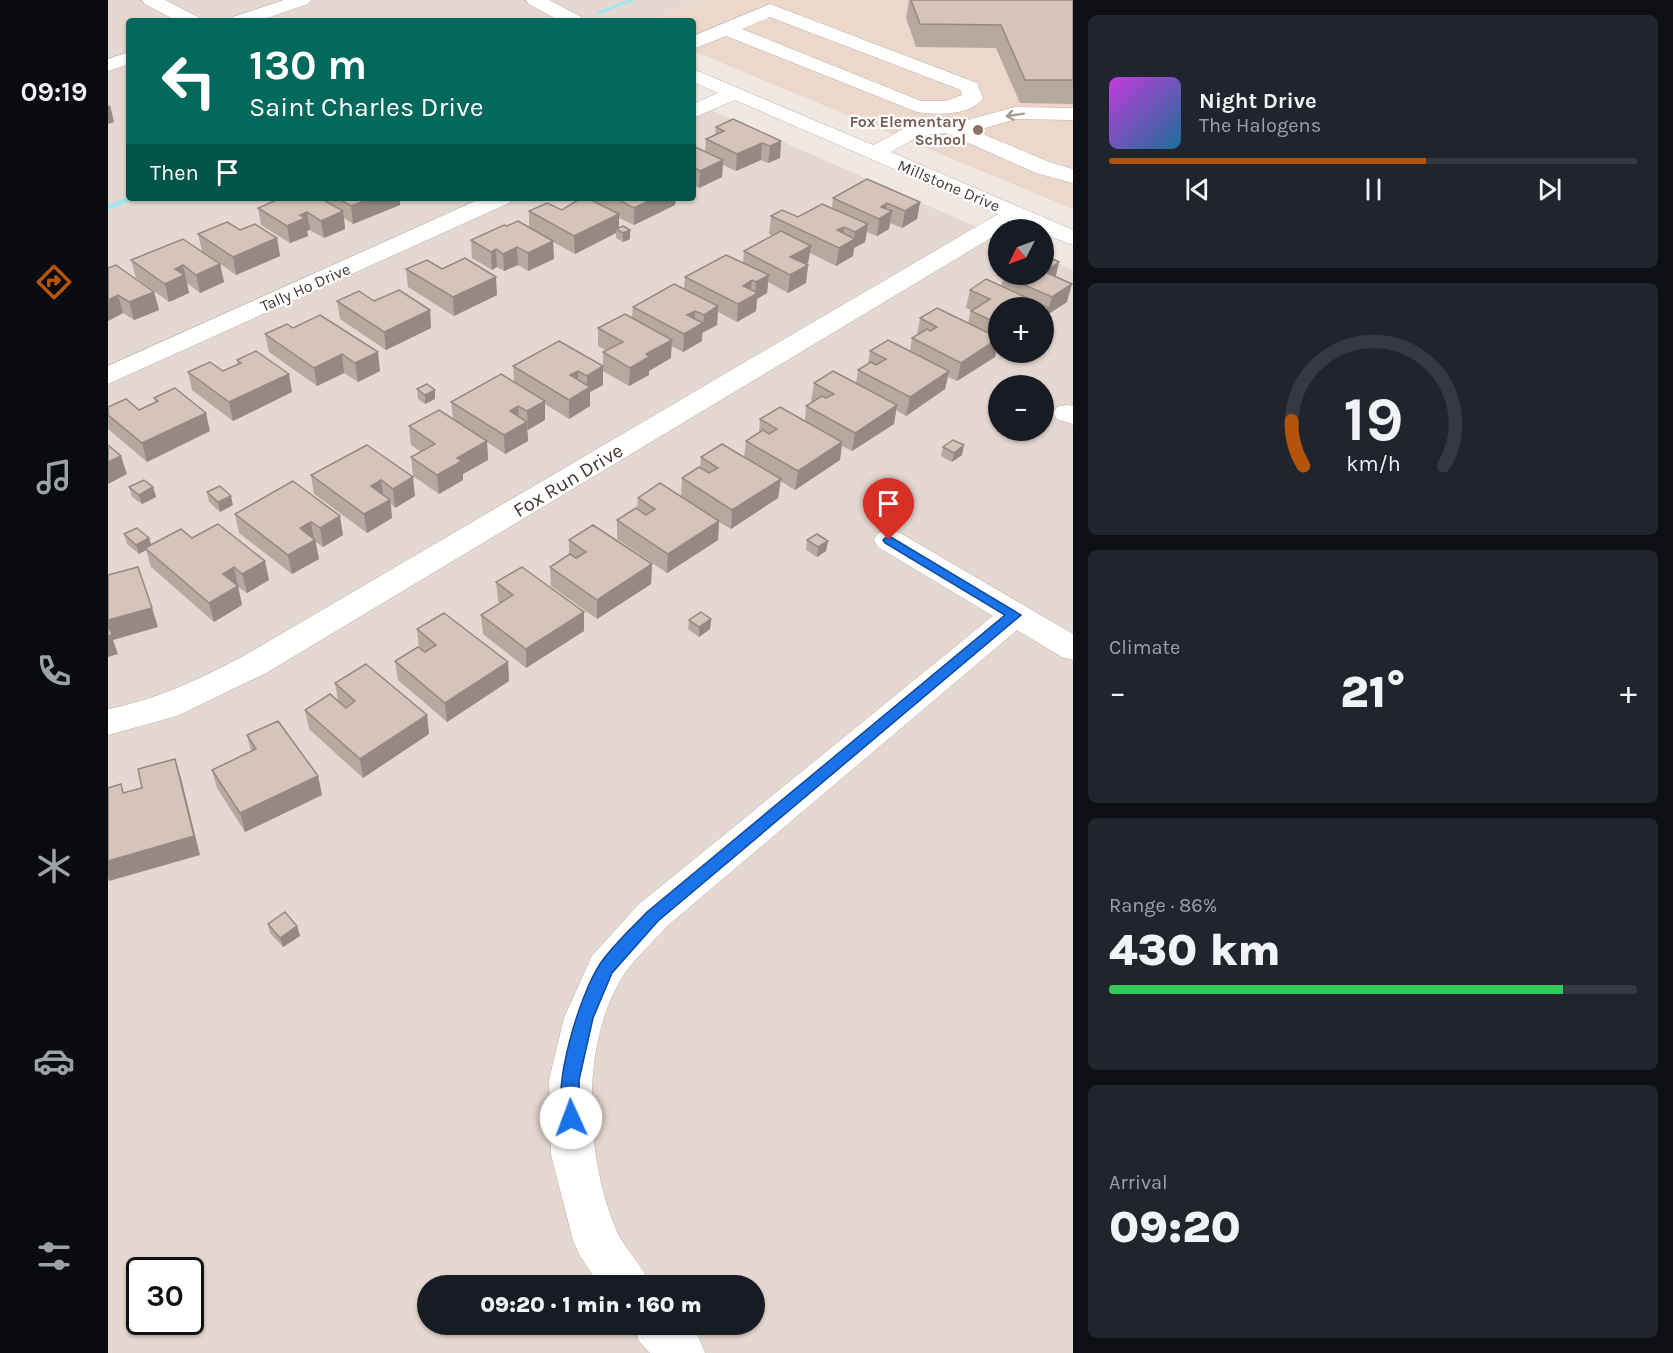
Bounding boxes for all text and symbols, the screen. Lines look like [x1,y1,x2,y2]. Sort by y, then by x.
text: 130 m [249,40,367,90]
icon: left [150,42,228,120]
text: 09:19 [21,76,87,108]
text: Night Drive [1199,88,1317,114]
text: Saint Charles Drive [249,91,484,123]
one-way arrow [1006,109,1025,120]
place label: Fox Elementary School [849,112,966,149]
text: The Halogens [1199,114,1321,137]
marker: Fox Elementary School [971,123,985,137]
street label: Millstone Drive [895,155,1003,216]
icon: arrive [211,156,244,189]
text: Then [150,160,199,186]
icon: previous [1181,173,1214,206]
icon: pause [1357,173,1390,206]
icon: next [1533,173,1566,206]
north arrow [988,219,1054,285]
map controls [988,219,1054,441]
street label: Tally Ho Drive [257,259,353,316]
icon: directions [33,261,75,303]
button: + [988,297,1054,363]
button: − [988,375,1054,441]
text: 19 [1343,383,1403,456]
street label: Fox Run Drive [509,439,627,522]
text: km/h [1346,451,1400,476]
icon: music [33,456,75,498]
pin [863,478,914,540]
icon: arrive [872,487,905,520]
text: Climate [1109,636,1180,659]
icon: phone [33,650,75,692]
text: 21° [1340,666,1406,718]
text: − [1109,673,1126,711]
text: + [1620,673,1637,711]
icon: climate [33,845,75,887]
text: Range · 86% [1109,894,1217,917]
text: 430 km [1109,924,1281,976]
icon: car [33,1040,75,1082]
position arrow [539,1086,603,1150]
text: Arrival [1109,1171,1168,1194]
text: 09:20 [1109,1201,1241,1253]
icon: filters [33,1235,75,1277]
speed limit sign: 30 [126,1257,204,1335]
text: 09:20 · 1 min · 160 m [480,1292,702,1318]

